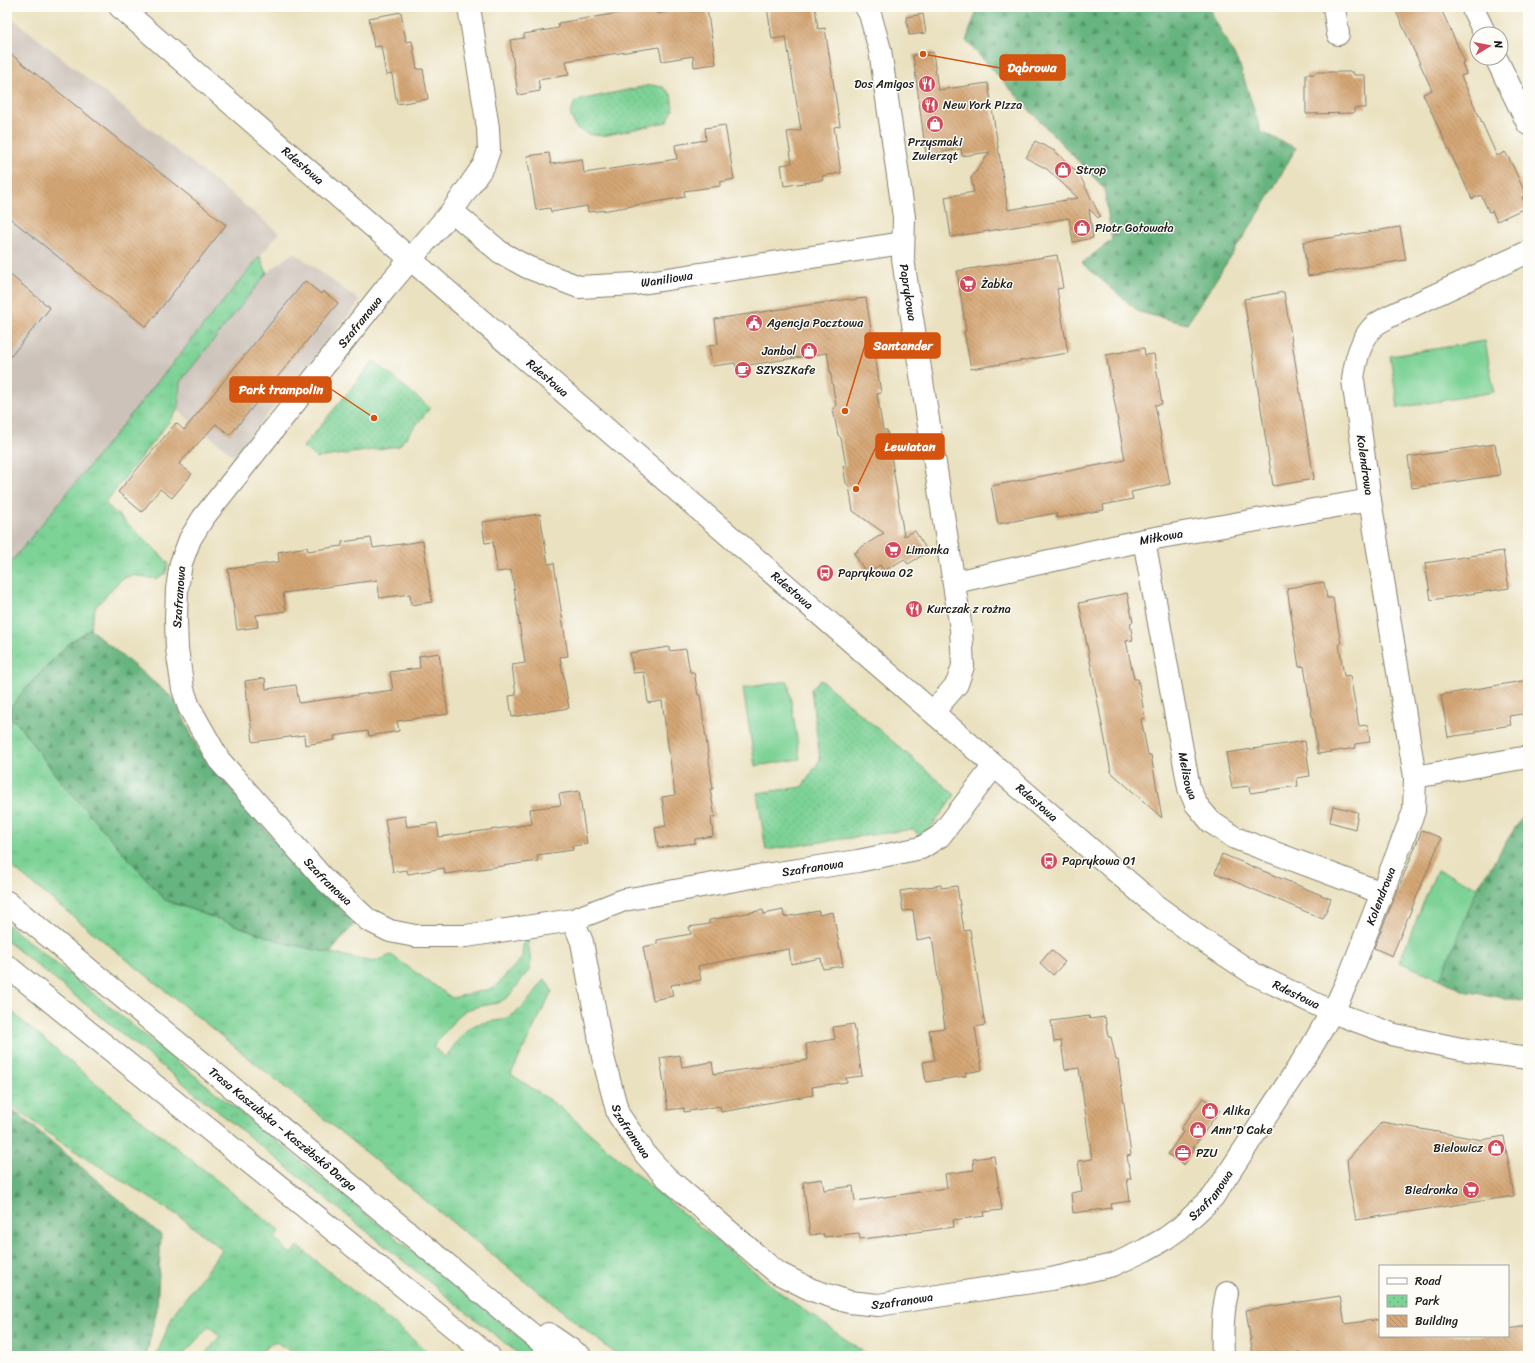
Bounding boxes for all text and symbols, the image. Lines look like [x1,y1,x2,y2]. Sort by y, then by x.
north arrow [1469,26,1509,66]
text: N [1488,38,1508,50]
callout: Dąbrowa [1000,55,1065,80]
text: Dąbrowa [1008,56,1057,79]
place label: Dos Amigos [854,73,914,95]
restaurant icon: Dos Amigos [917,74,937,94]
place label: New York Pizza [943,94,1022,116]
restaurant icon: New York Pizza [920,95,940,115]
shop icon: Przysmaki Zwierząt [925,114,945,134]
place label: Przysmaki Zwierząt [908,131,963,167]
street label: Rdestowa [276,141,329,191]
place label: Strop [1076,159,1107,181]
shop icon: Strop [1053,160,1073,180]
place label: Piotr Gotowała [1095,217,1174,239]
shop icon: Piotr Gotowała [1072,218,1092,238]
street label: Paprykowa [893,263,923,323]
street label: Waniliowa [639,264,695,294]
place label: Żabka [981,273,1014,295]
supermarket icon: Żabka [958,274,978,294]
street label: Szafranowa [332,291,388,353]
place label: Agencja Pocztowa [766,312,864,334]
public building icon: Agencja Pocztowa [744,313,764,333]
callout: Santander [865,333,940,358]
text: Santander [872,334,934,357]
place label: Janbol [761,340,797,362]
shop icon: Janbol [799,341,819,361]
street label: Rdestowa [521,353,574,403]
place label: SZYSZKafe [756,359,815,381]
cafe icon: SZYSZKafe [733,360,753,380]
callout: Park trampolin [230,377,331,402]
text: Park trampolin [239,378,324,401]
street label: Kolendrowa [1350,433,1380,497]
callout: Lewiatan [876,434,944,459]
text: Lewiatan [884,435,936,458]
street label: Miłkowa [1138,522,1185,552]
place label: Limonka [906,539,949,561]
supermarket icon: Limonka [883,540,903,560]
place label: Paprykowa 02 [838,562,913,584]
bus stop icon: Paprykowa 02 [815,563,835,583]
street label: Szafranowa [166,565,192,629]
street label: Rdestowa [766,565,819,615]
place label: Kurczak z rożna [927,598,1011,620]
restaurant icon: Kurczak z rożna [904,599,924,619]
street label: Melisowa [1172,750,1204,804]
street label: Rdestowa [1011,778,1063,828]
place label: Paprykowa 01 [1062,850,1135,872]
bus stop icon: Paprykowa 01 [1039,851,1059,871]
street label: Szafranowa [298,852,358,911]
street label: Szafranowa [780,852,845,883]
street label: Kolendrowa [1359,864,1402,929]
street label: Rdestowa [1269,974,1324,1016]
street label: Trasa Kaszubska – Kaszëbskô Darga [203,1061,362,1198]
place label: Alika [1222,1100,1251,1122]
shop icon: Alika [1200,1101,1220,1121]
street label: Szafranowa [605,1102,657,1164]
place label: Ann'D Cake [1210,1119,1273,1141]
shop icon: Ann'D Cake [1188,1120,1208,1140]
place label: Bielowicz [1433,1137,1483,1159]
shop icon: Bielowicz [1486,1138,1506,1158]
place label: PZU [1196,1142,1219,1164]
office icon: PZU [1173,1143,1193,1163]
street label: Szafranowa [1183,1165,1239,1226]
place label: Biedronka [1405,1179,1458,1201]
supermarket icon: Biedronka [1461,1180,1481,1200]
legend [1379,1265,1509,1337]
text: Road [1415,1270,1442,1292]
street label: Szafranowa [870,1286,934,1316]
text: Park [1415,1290,1440,1312]
text: Building [1415,1310,1458,1332]

